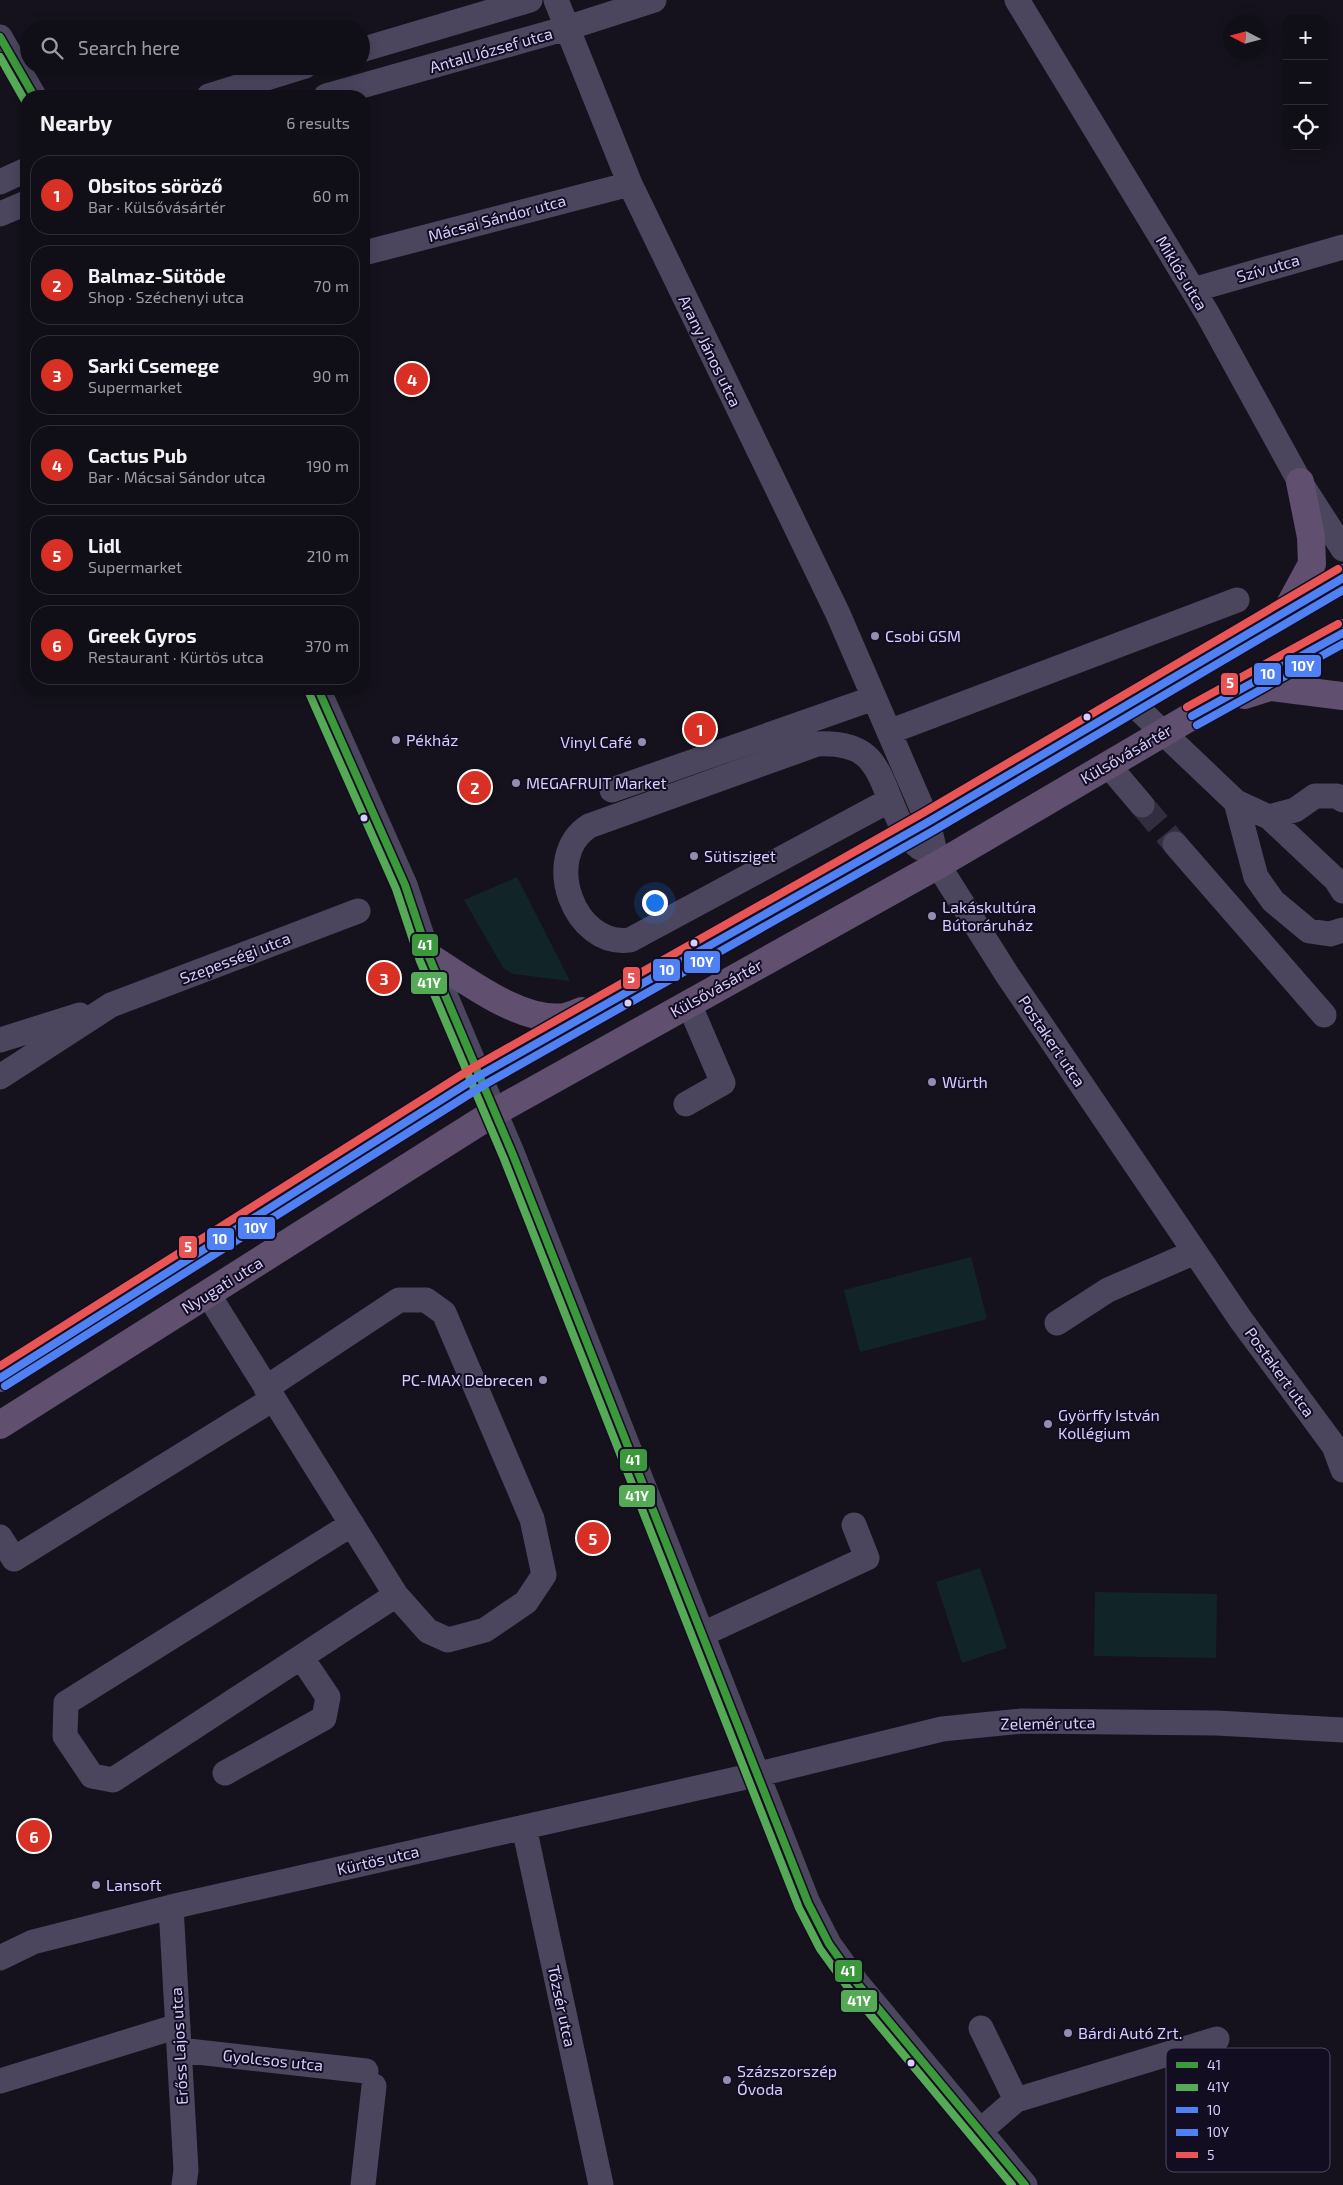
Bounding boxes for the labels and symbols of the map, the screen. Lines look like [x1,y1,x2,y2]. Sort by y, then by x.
north arrow [1223,15,1268,60]
street label: Antall József utca [427,23,555,76]
street label: Mácsai Sándor utca [426,190,568,245]
street label: Miklós utca [1153,232,1212,313]
street label: Szív utca [1234,249,1302,286]
street label: Arany János utca [675,292,746,410]
pin: 4 [396,360,428,398]
place label: Csobi GSM [885,626,961,645]
marker: Csobi GSM [869,630,881,642]
line badge: 10Y [1284,654,1322,678]
text: 10Y [1291,657,1315,674]
line badge: 10 [1253,662,1282,686]
text: 10 [1261,665,1276,682]
line badge: 5 [1220,672,1239,696]
text: 5 [1226,674,1234,691]
pin: 1 [684,710,716,748]
unlabelled marker [1082,712,1092,722]
street label: Külsővásártér [1077,720,1175,787]
place label: Pékház [406,730,458,749]
place label: Vinyl Café [560,732,632,751]
marker: Pékház [390,734,402,746]
marker: Vinyl Café [636,736,648,748]
pin: 2 [459,768,491,806]
place label: MEGAFRUIT Market [526,773,667,792]
marker: MEGAFRUIT Market [510,777,522,789]
unlabelled marker [359,813,369,823]
place label: Sütisziget [704,846,776,865]
marker: Sütisziget [688,850,700,862]
your location [642,890,668,916]
place label: Lakáskultúra Bútoráruház [942,897,1036,934]
marker: Lakáskultúra Bútoráruház [926,910,938,922]
street label: Szepességi utca [177,928,293,987]
line badge: 41 [411,933,439,957]
text: 41 [418,936,432,953]
unlabelled marker [689,938,699,948]
line badge: 10Y [683,950,721,974]
text: 10Y [690,953,714,970]
street label: Külsővásártér [667,954,765,1021]
line badge: 10 [652,958,681,982]
pin: 3 [368,959,400,997]
text: 10 [660,961,675,978]
line badge: 5 [622,966,641,990]
text: 5 [627,969,635,986]
line badge: 41Y [410,971,448,995]
text: 41Y [417,974,441,991]
street label: Postakert utca [1015,992,1090,1090]
unlabelled marker [623,998,633,1008]
place label: Würth [942,1072,988,1091]
marker: Würth [926,1076,938,1088]
line badge: 10Y [237,1216,276,1240]
text: 10Y [244,1219,268,1236]
line badge: 10 [206,1227,235,1251]
text: 10 [213,1230,228,1247]
line badge: 5 [178,1235,198,1259]
text: 5 [184,1238,192,1255]
street label: Nyugati utca [178,1252,266,1317]
street label: Postakert utca [1242,1323,1319,1420]
place label: PC-MAX Debrecen [401,1370,533,1389]
marker: PC-MAX Debrecen [537,1374,549,1386]
place label: Györffy István Kollégium [1058,1405,1160,1442]
marker: Györffy István Kollégium [1042,1418,1054,1430]
line badge: 41 [619,1448,648,1472]
text: 41 [626,1451,640,1468]
line badge: 41Y [618,1484,656,1508]
text: 41Y [625,1487,649,1504]
pin: 5 [577,1519,609,1557]
street label: Zelemér utca [1000,1712,1096,1733]
pin: 6 [18,1817,50,1855]
street label: Kürtös utca [335,1841,421,1878]
place label: Lansoft [106,1875,162,1894]
marker: Lansoft [90,1879,102,1891]
line badge: 41 [834,1959,863,1983]
text: 41 [841,1962,855,1979]
street label: Tőzsér utca [545,1963,580,2048]
street label: Erőss Lajos utca [166,1987,192,2105]
line badge: 41Y [840,1989,878,2013]
text: 41Y [847,1992,871,2009]
place label: Bárdi Autó Zrt. [1078,2023,1182,2042]
marker: Bárdi Autó Zrt. [1062,2027,1074,2039]
street label: Gyolcsos utca [222,2045,324,2074]
legend [1166,2048,1330,2172]
text: 41 [1207,2056,1221,2073]
unlabelled marker [906,2058,916,2068]
place label: Százszorszép Óvoda [737,2061,837,2098]
marker: Százszorszép Óvoda [721,2074,733,2086]
text: 41Y [1207,2078,1229,2095]
text: 10 [1207,2101,1221,2118]
text: 10Y [1207,2123,1229,2140]
text: 5 [1207,2146,1215,2163]

